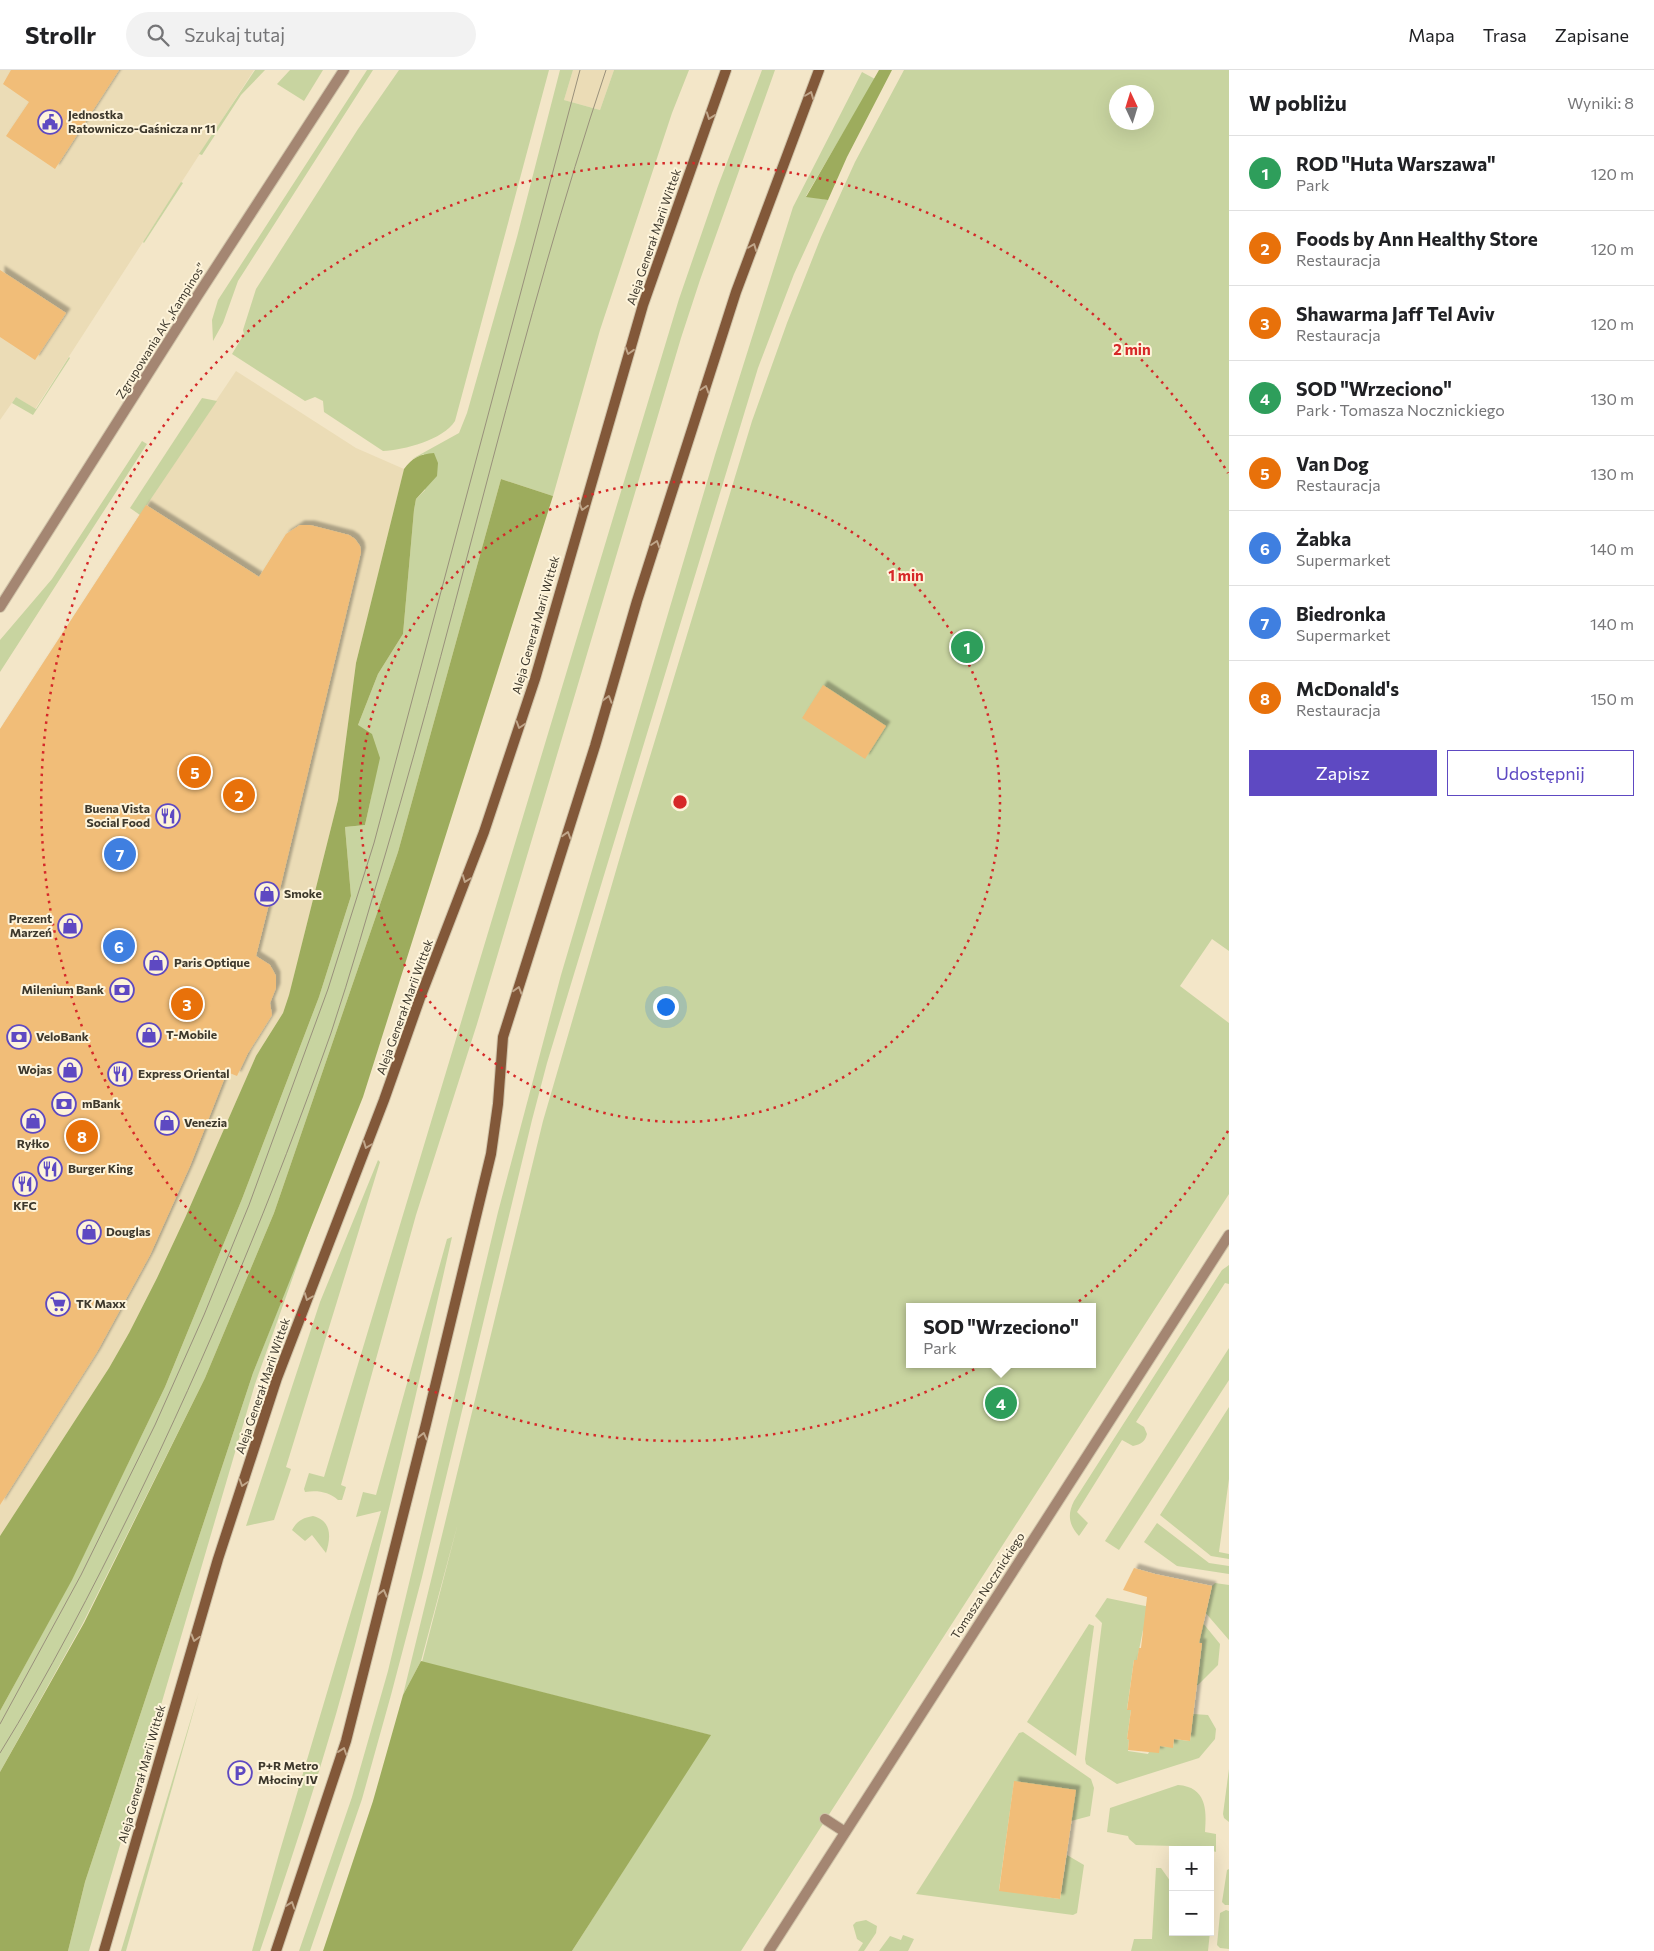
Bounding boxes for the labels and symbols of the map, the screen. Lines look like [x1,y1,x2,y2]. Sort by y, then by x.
north arrow [1109,85,1154,130]
one-way arrow [804,91,814,99]
place label: Jednostka Ratowniczo-Gaśnicza nr 11 [68,107,216,135]
public building icon: Jednostka Ratowniczo-Gaśnicza nr 11 [37,109,63,135]
one-way arrow [706,111,716,120]
street label: Aleja Generał Marii Wittek [623,166,683,307]
one-way arrow [747,243,757,252]
street label: Zgrupowania AK „Kampinos” [113,260,208,401]
text: 2 min [1113,340,1151,358]
one-way arrow [625,347,635,355]
one-way arrow [699,385,709,393]
one-way arrow [579,503,589,511]
one-way arrow [650,540,660,548]
street label: Aleja Generał Marii Wittek [509,553,562,696]
text: 1 min [888,566,924,584]
pin: 1 [951,628,983,666]
one-way arrow [603,696,613,704]
one-way arrow [515,720,525,729]
pin: 5 [179,753,211,791]
pin: 2 [223,776,255,814]
centre of rings [671,793,689,811]
place label: Buena Vista Social Food [85,801,150,829]
restaurant icon: Buena Vista Social Food [155,803,181,829]
one-way arrow [561,832,571,840]
pin: 7 [104,835,136,873]
one-way arrow [462,874,472,882]
shop icon: Smoke [254,881,280,907]
place label: Smoke [284,886,322,900]
place label: Prezent Marzeń [9,911,52,939]
shop icon: Prezent Marzeń [57,913,83,939]
pin: 6 [103,927,135,965]
street label: Aleja Generał Marii Wittek [373,936,435,1076]
shop icon: Paris Optique [143,950,169,976]
place label: Paris Optique [174,955,250,969]
bank icon: Milenium Bank [109,977,135,1003]
place label: Milenium Bank [22,982,104,996]
pin: 3 [171,985,203,1023]
one-way arrow [512,987,522,995]
your location [653,994,679,1020]
shop icon: T-Mobile [136,1022,162,1048]
bank icon: VeloBank [6,1024,32,1050]
place label: T-Mobile [166,1027,217,1041]
place label: VeloBank [36,1029,89,1043]
shop icon: Wojas [57,1057,83,1083]
restaurant icon: Express Oriental [107,1061,133,1087]
place label: Wojas [18,1062,52,1076]
place label: Express Oriental [138,1066,230,1080]
bank icon: mBank [51,1091,77,1117]
place label: mBank [82,1096,121,1110]
shop icon: Ryłko [20,1108,46,1134]
shop icon: Venezia [154,1110,180,1136]
place label: Venezia [184,1115,227,1129]
pin: 8 [66,1117,98,1155]
place label: Ryłko [17,1136,49,1150]
one-way arrow [363,1140,373,1149]
restaurant icon: Burger King [37,1156,63,1182]
place label: Burger King [68,1161,133,1175]
restaurant icon: KFC [12,1171,38,1197]
place label: KFC [13,1198,37,1212]
shop icon: Douglas [76,1219,102,1245]
place label: Douglas [106,1224,151,1238]
supermarket icon: TK Maxx [45,1291,71,1317]
one-way arrow [304,1292,314,1301]
place label: TK Maxx [76,1296,126,1310]
street label: Aleja Generał Marii Wittek [232,1315,292,1456]
pin: 4 [985,1384,1017,1422]
one-way arrow [418,1432,428,1440]
one-way arrow [239,1478,249,1487]
street label: Tomasza Nocznickiego [947,1530,1027,1641]
one-way arrow [378,1590,388,1598]
one-way arrow [190,1634,200,1642]
street label: Aleja Generał Marii Wittek [115,1702,168,1845]
one-way arrow [337,1747,347,1755]
place label: P+R Metro Młociny IV [258,1758,318,1786]
parking icon: P+R Metro Młociny IV [227,1760,253,1786]
one-way arrow [285,1901,295,1909]

